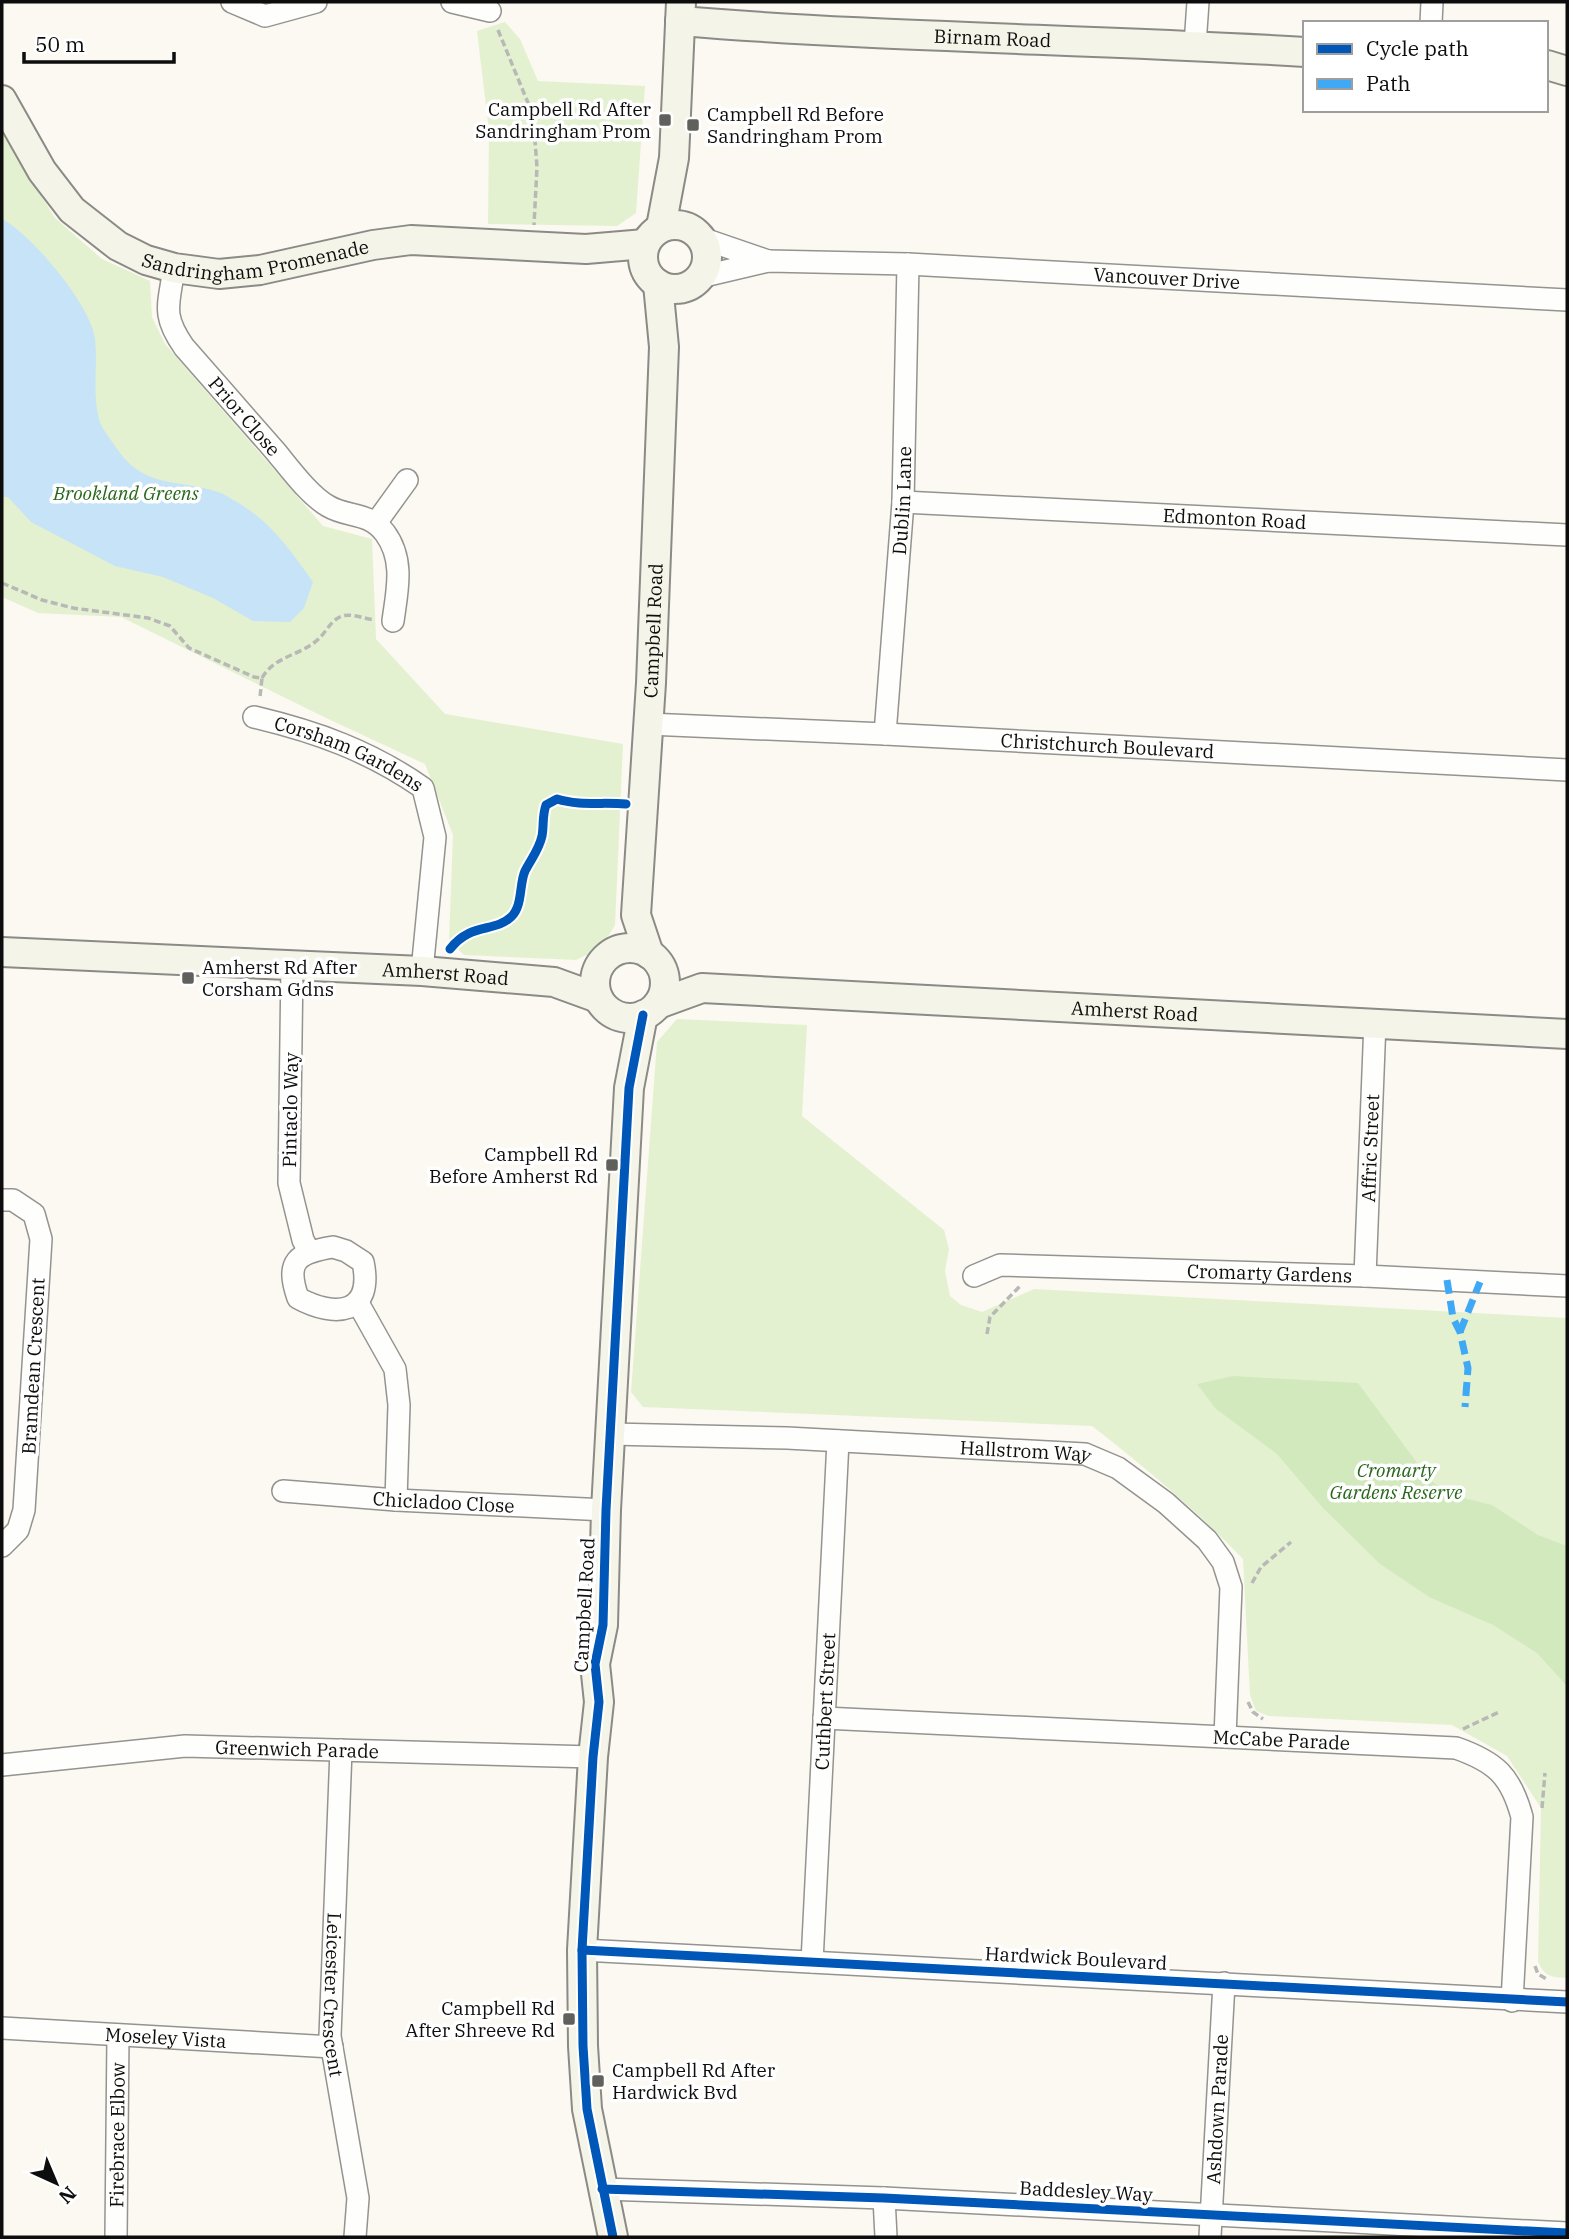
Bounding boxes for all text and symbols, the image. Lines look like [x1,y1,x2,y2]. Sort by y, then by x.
scale bar [24,21,175,65]
legend [1303,21,1548,112]
street label: Birnam Road [933,24,1052,52]
text: 50 m [35,30,85,58]
text: Cycle path [1366,34,1469,62]
text: Path [1366,69,1411,97]
place label: Campbell Rd After Sandringham Prom [475,97,652,143]
place label: Campbell Rd Before Sandringham Prom [707,102,884,148]
marker: Campbell Rd After Sandringham Prom [657,112,673,128]
marker: Campbell Rd Before Sandringham Prom [685,117,701,133]
street label: Sandringham Promenade [139,234,371,287]
street label: Vancouver Drive [1093,262,1241,294]
street label: Prior Close [203,371,286,461]
street label: Dublin Lane [887,446,916,556]
park label: Brookland Greens [52,481,199,505]
street label: Edmonton Road [1162,503,1307,534]
street label: Campbell Road [638,563,668,699]
street label: Corsham Gardens [272,711,428,797]
street label: Christchurch Boulevard [1000,728,1215,763]
place label: Amherst Rd After Corsham Gdns [202,955,358,1001]
street label: Amherst Road [381,957,510,990]
marker: Amherst Rd After Corsham Gdns [180,970,196,986]
street label: Amherst Road [1070,996,1199,1026]
street label: Pintaclo Way [277,1051,303,1168]
street label: Affric Street [1356,1093,1384,1203]
place label: Campbell Rd Before Amherst Rd [429,1142,598,1188]
marker: Campbell Rd Before Amherst Rd [604,1157,620,1173]
street label: Cromarty Gardens [1187,1259,1353,1288]
street label: Bramdean Crescent [16,1277,50,1455]
street label: Hallstrom Way [959,1435,1096,1468]
park label: Cromarty Gardens Reserve [1330,1458,1463,1504]
street label: Chicladoo Close [372,1486,515,1518]
street label: Campbell Road [568,1537,600,1673]
street label: Cuthbert Street [810,1632,840,1771]
street label: McCabe Parade [1212,1724,1351,1755]
street label: Greenwich Parade [215,1735,379,1763]
street label: Leicester Crescent [318,1912,349,2079]
street label: Hardwick Boulevard [984,1941,1168,1975]
place label: Campbell Rd After Shreeve Rd [405,1996,555,2042]
marker: Campbell Rd After Shreeve Rd [561,2011,577,2027]
street label: Moseley Vista [104,2022,227,2053]
street label: Ashdown Parade [1201,2034,1233,2185]
place label: Campbell Rd After Hardwick Bvd [612,2058,776,2104]
street label: Firebrace Elbow [104,2062,130,2208]
marker: Campbell Rd After Hardwick Bvd [590,2073,606,2089]
north arrow [21,2148,91,2218]
street label: Baddesley Way [1019,2176,1154,2207]
text: N [54,2181,82,2209]

